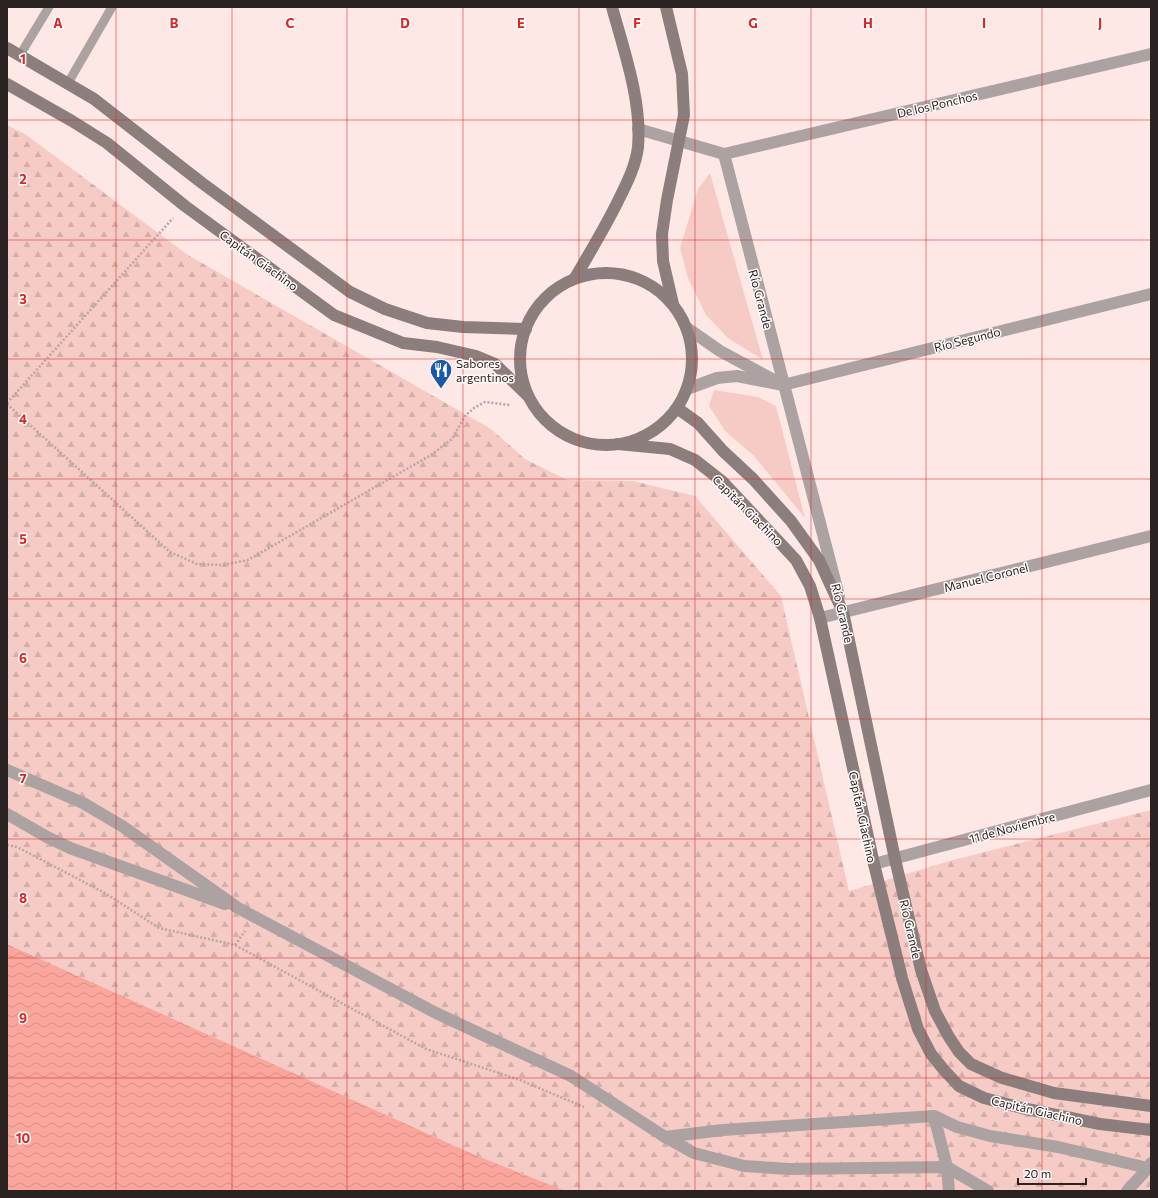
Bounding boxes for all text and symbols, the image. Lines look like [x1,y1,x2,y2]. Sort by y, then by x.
text: A [53,15,63,31]
text: B [170,15,179,31]
text: C [286,15,295,31]
text: D [400,15,410,31]
text: E [517,15,525,31]
text: F [633,15,641,31]
text: G [748,15,758,31]
text: H [863,15,873,31]
text: I [982,15,986,31]
text: J [1098,15,1102,31]
text: 1 [20,51,26,67]
street label: De los Ponchos [895,88,979,120]
text: 2 [19,171,27,187]
street label: Capitán Giachino [217,227,301,293]
street label: Río Grande [746,268,776,330]
text: 3 [19,291,27,307]
street label: Río Segundo [932,324,1002,354]
place label: Sabores argentinos [456,356,514,384]
restaurant icon: Sabores argentinos [428,357,454,390]
text: 4 [19,411,27,427]
street label: Capitán Giachino [710,472,786,548]
text: 5 [19,531,27,547]
street label: Manuel Coronel [942,560,1030,594]
street label: Río Grande [829,582,857,644]
text: 6 [19,650,27,666]
text: 7 [19,770,27,786]
street label: Capitán Giachino [846,770,880,864]
street label: 11 de Noviembre [968,809,1056,845]
text: 8 [19,890,27,906]
street label: Río Grande [897,898,925,960]
text: 9 [19,1010,27,1026]
street label: Capitán Giachino [990,1093,1084,1127]
text: 10 [16,1130,31,1146]
scale bar [1018,1160,1086,1186]
text: 20 m [1024,1166,1051,1180]

